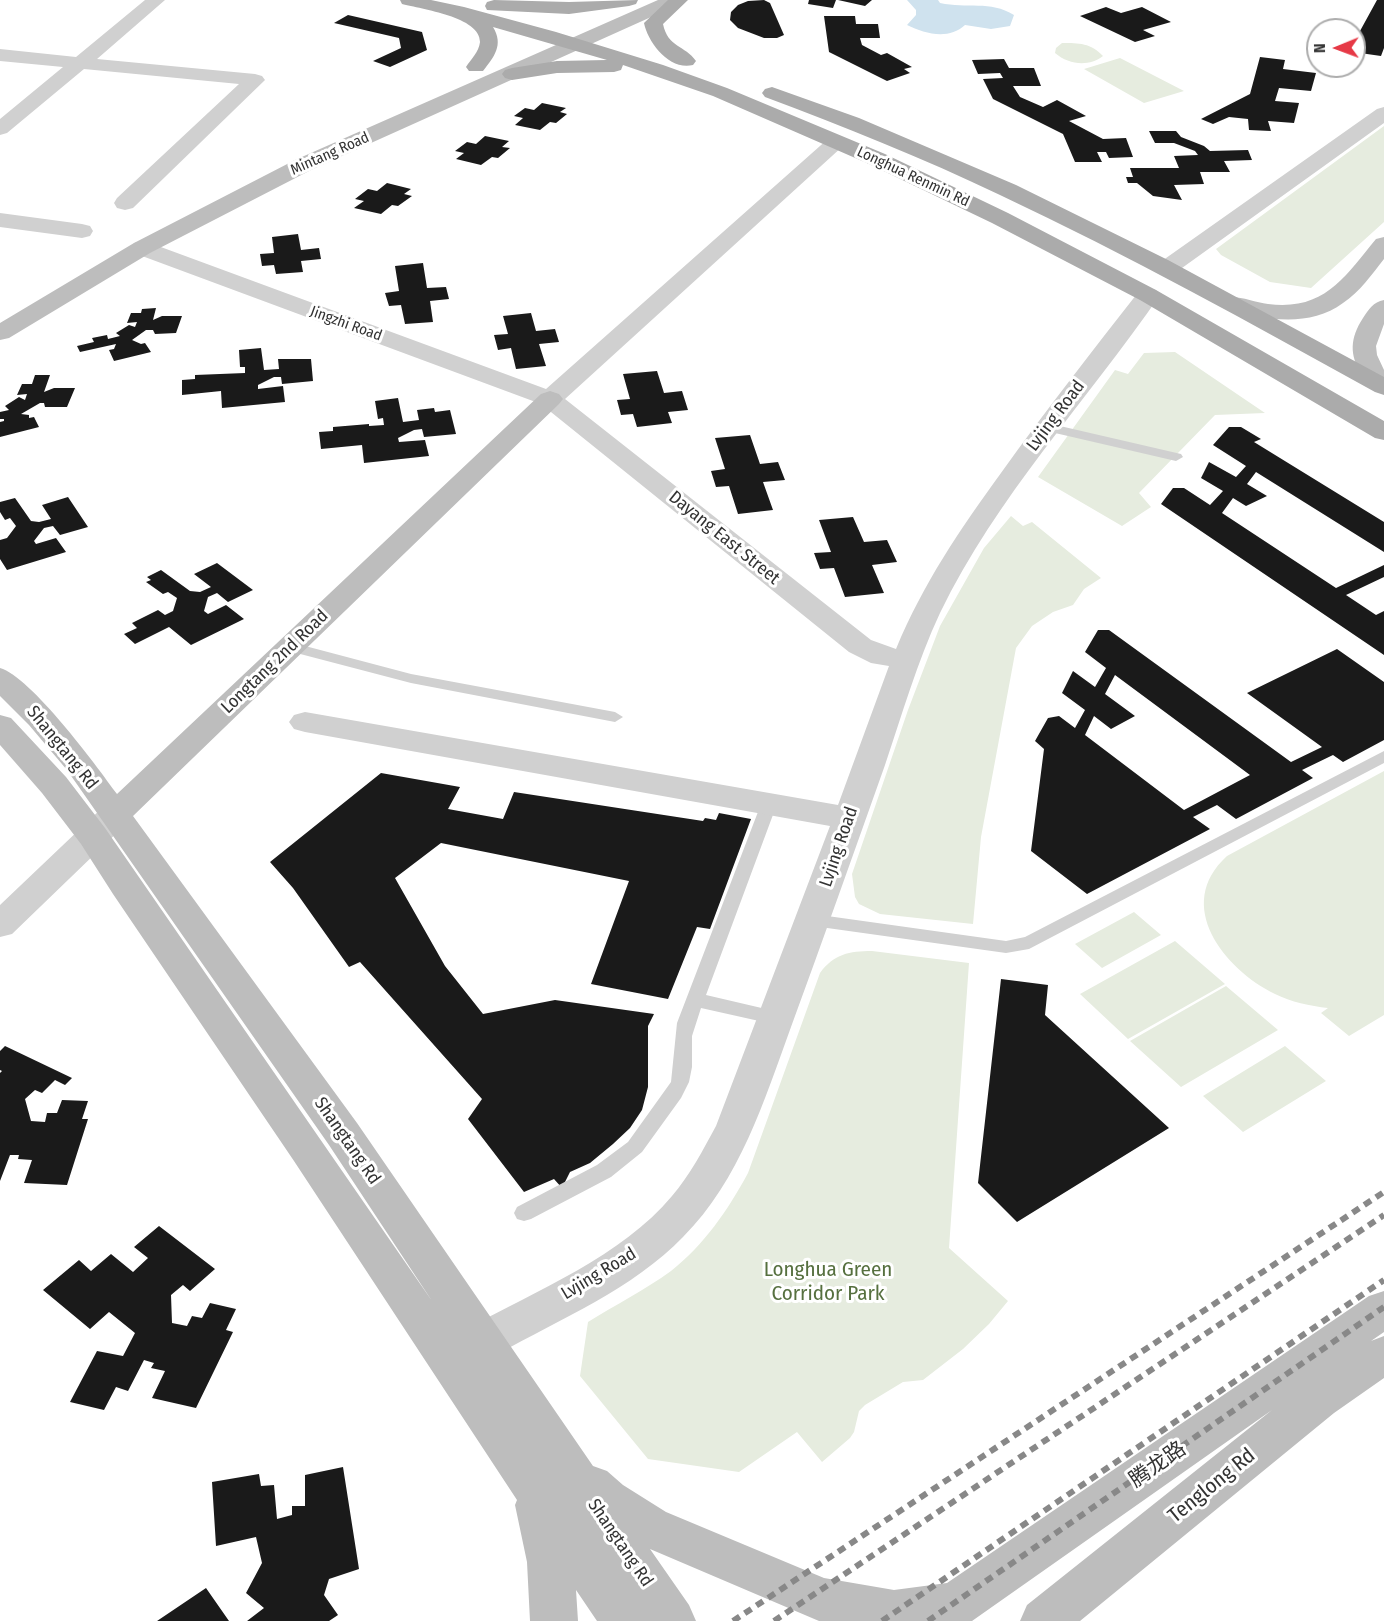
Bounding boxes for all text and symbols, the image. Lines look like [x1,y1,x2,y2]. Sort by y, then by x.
north arrow [1306,18,1366,78]
text: N [1310,43,1329,53]
street label: Mintang Road [288,129,372,179]
street label: Longhua Renmin Rd [854,143,972,211]
street label: Jingzhi Road [308,303,384,345]
street label: Lvjing Road [1022,376,1090,456]
street label: Dayang East Street [664,487,784,589]
street label: Longtang 2nd Road [217,605,333,719]
street label: Shangtang Rd [22,702,102,794]
street label: Lvjing Road [815,804,863,890]
street label: Shangtang Rd [309,1093,385,1189]
street label: Lvjing Road [558,1243,640,1305]
park label: Longhua Green Corridor Park [764,1257,892,1307]
street label: 腾龙路 [1125,1437,1191,1493]
street label: Tenglong Rd [1163,1443,1261,1529]
street label: Shangtang Rd [583,1495,657,1591]

